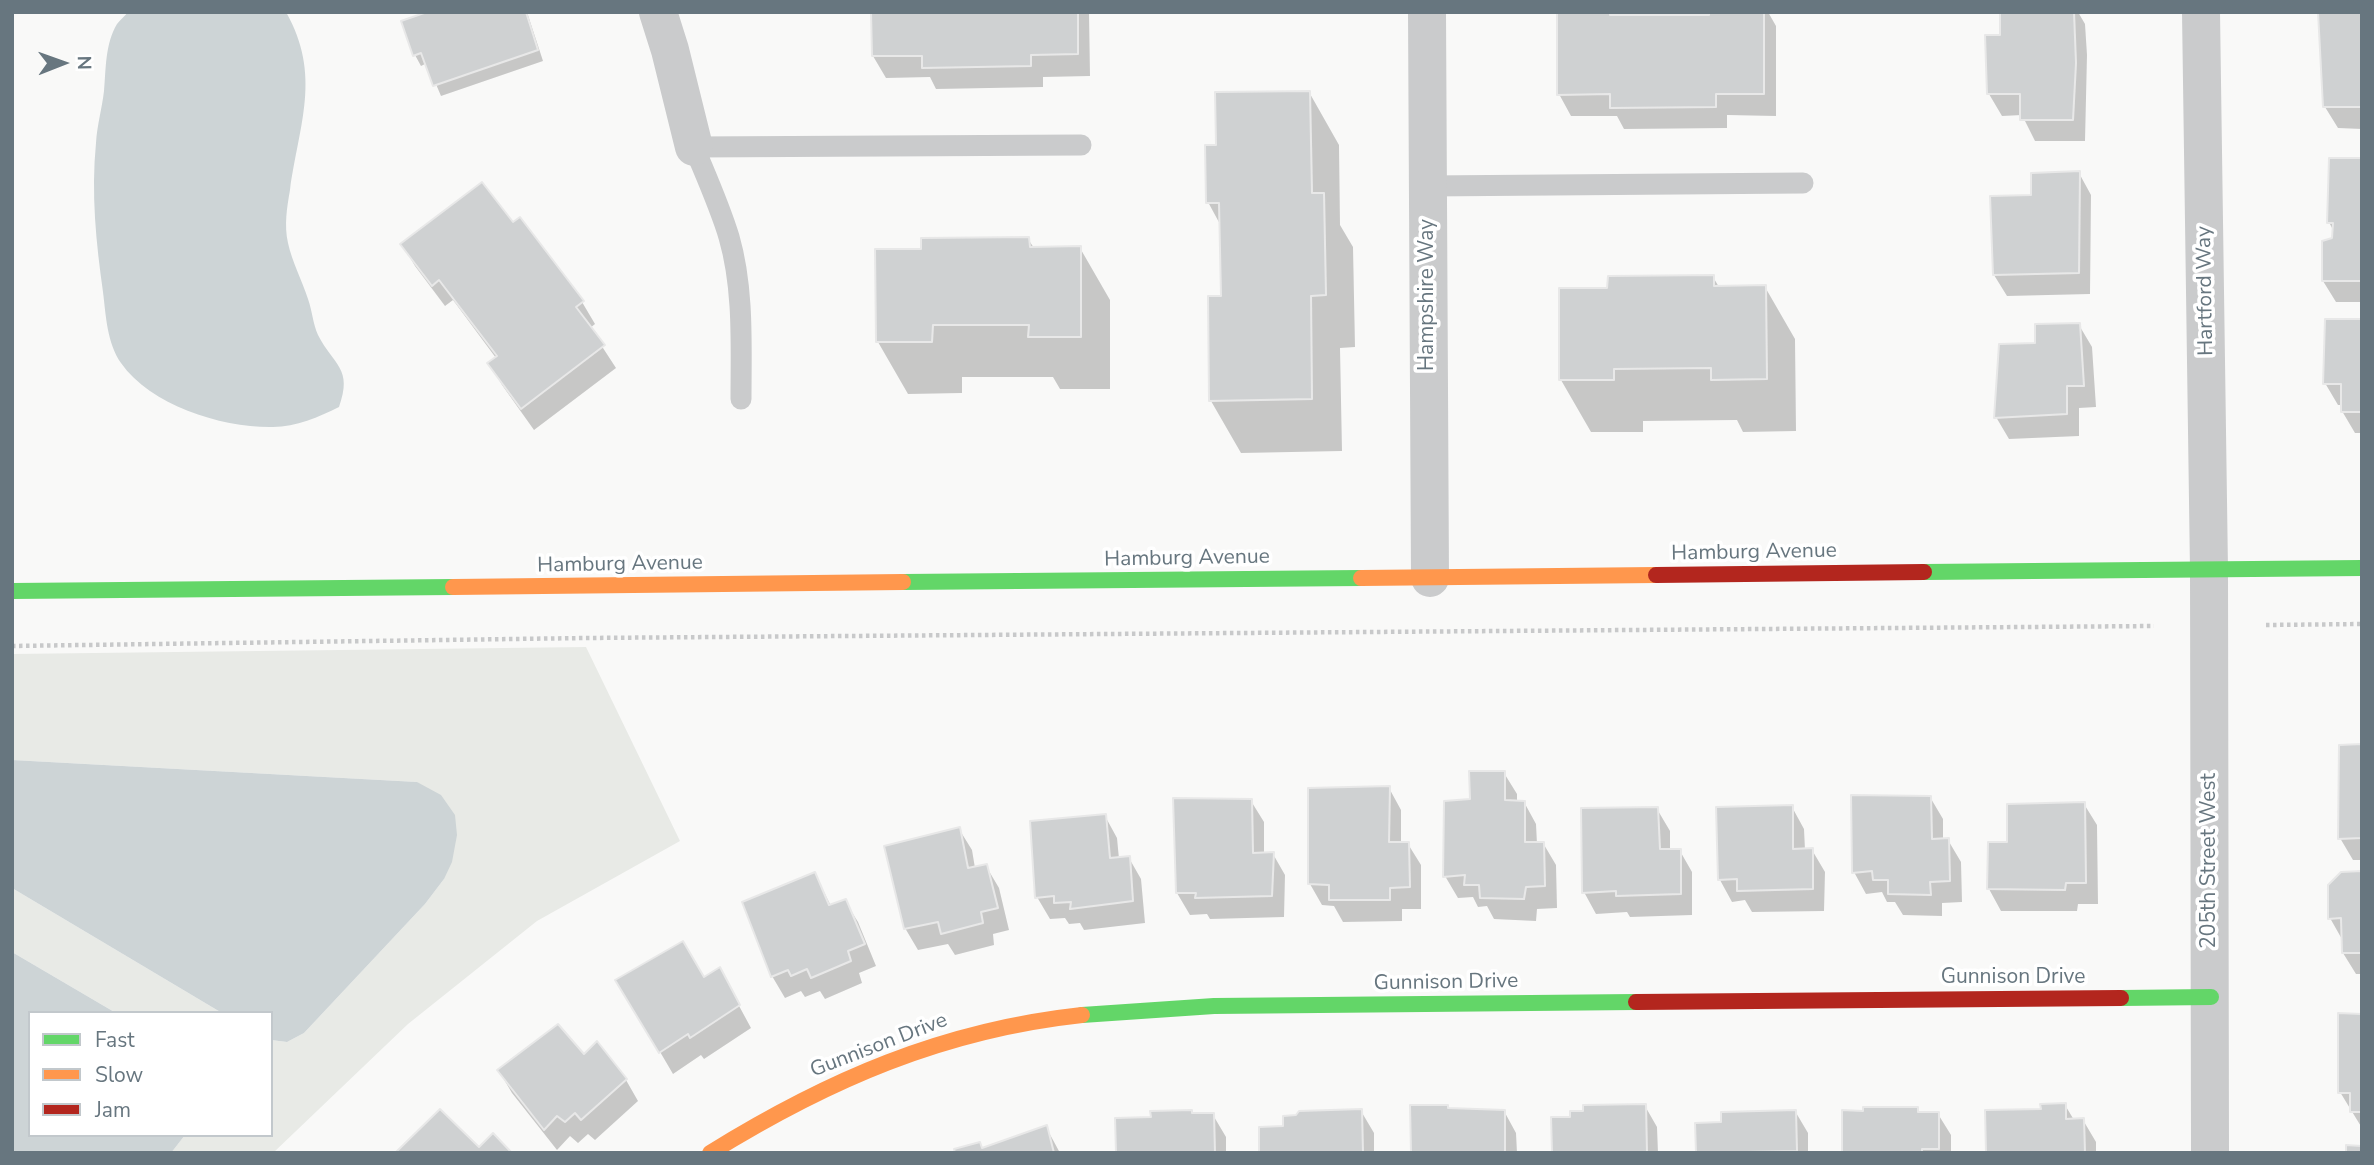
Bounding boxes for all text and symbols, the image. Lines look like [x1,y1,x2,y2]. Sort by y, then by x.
north arrow [28,28,98,98]
text: N [71,55,97,70]
street label: Hampshire Way [1415,219,1441,371]
street label: Hartford Way [2192,226,2220,356]
street label: Hamburg Avenue [1671,539,1837,567]
street label: Hamburg Avenue [1104,545,1270,573]
street label: Hamburg Avenue [537,551,703,579]
street label: 205th Street West [2197,773,2223,949]
street label: Gunnison Drive [1941,965,2085,991]
street label: Gunnison Drive [1373,969,1519,997]
street label: Gunnison Drive [807,1008,951,1084]
legend [28,1011,273,1137]
text: Fast [95,1026,135,1054]
text: Slow [95,1061,143,1089]
text: Jam [95,1096,131,1124]

